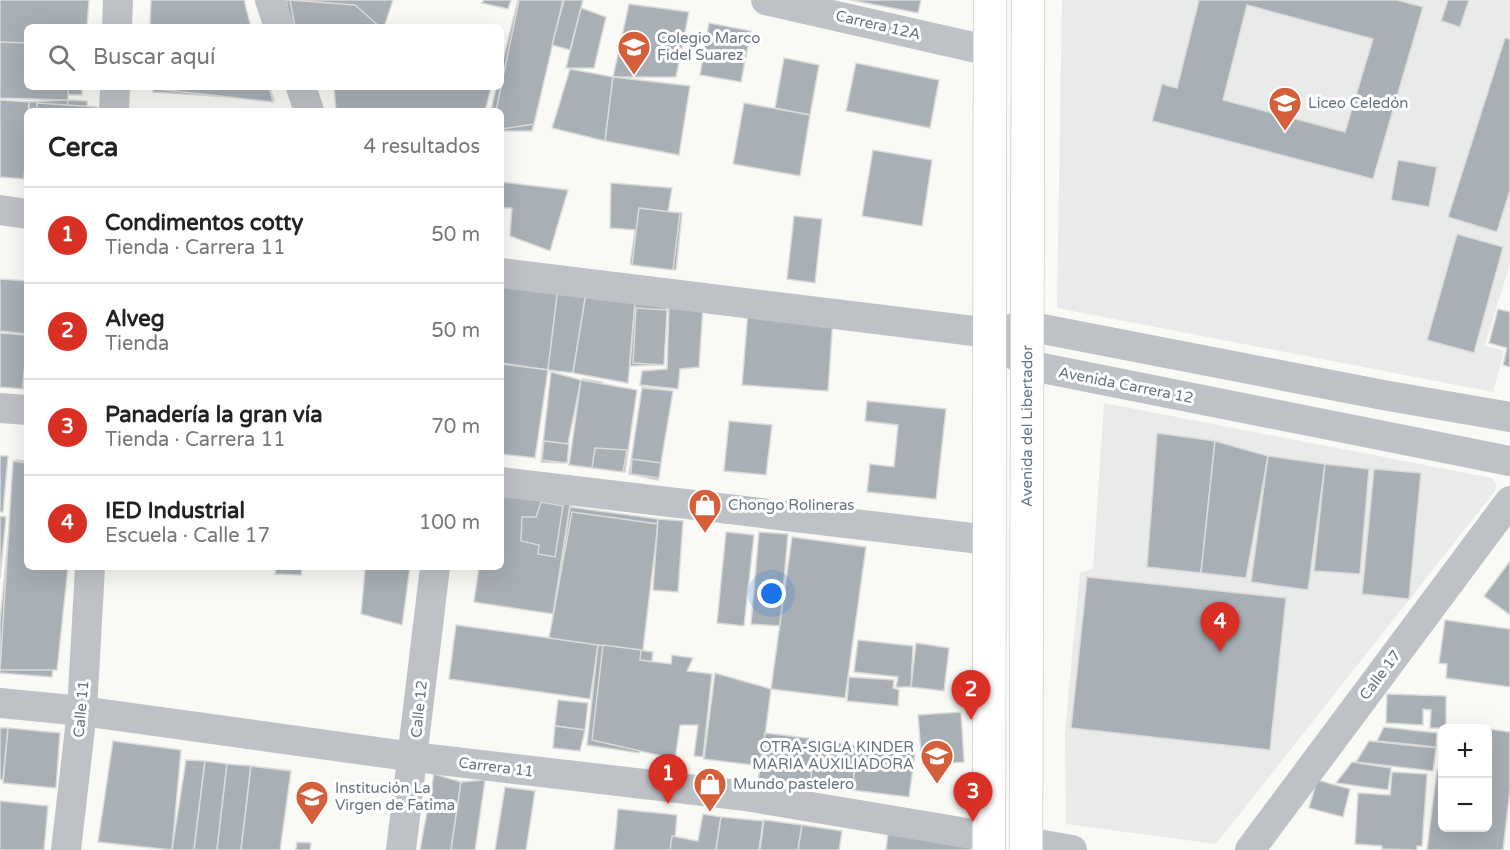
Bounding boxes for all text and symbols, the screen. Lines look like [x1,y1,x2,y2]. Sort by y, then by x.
street label: Carrera 12A [834,6,922,44]
search box [24,24,504,90]
school or university icon: Colegio Marco Fidel Suarez [616,29,652,76]
place label: Colegio Marco Fidel Suarez [657,29,760,64]
icon: search [45,41,78,74]
text: Buscar aquí [93,44,215,70]
school or university icon: Liceo Celedón [1267,85,1303,132]
place label: Liceo Celedón [1308,94,1408,112]
text: Cerca [48,132,118,163]
text: 4 resultados [364,135,480,159]
text: Condimentos cotty [105,210,303,236]
text: 1 [61,223,74,247]
text: 50 m [431,223,480,247]
text: Tienda · Carrera 11 [105,236,286,260]
text: Alveg [105,306,165,332]
text: 2 [61,319,74,343]
text: 50 m [431,319,480,343]
text: Tienda [105,332,169,356]
street label: Avenida del Libertador [1018,345,1036,507]
street label: Avenida Carrera 12 [1057,363,1195,407]
text: Panadería la gran vía [105,402,323,428]
text: 3 [61,415,74,439]
text: 70 m [431,415,480,439]
text: Tienda · Carrera 11 [105,428,286,452]
shop icon: Chongo Rolineras [687,487,723,534]
place label: Chongo Rolineras [728,496,855,514]
text: IED Industrial [105,498,245,524]
text: 4 [61,511,74,535]
text: 100 m [419,511,480,535]
text: Escuela · Calle 17 [105,524,270,548]
your location [757,579,786,608]
pin: 4 [1200,602,1240,652]
street label: Calle 17 [1355,647,1405,703]
pin: 2 [952,670,990,720]
street label: Calle 12 [407,679,431,739]
street label: Calle 11 [70,680,92,738]
map controls [1438,724,1492,832]
button: + [1438,724,1492,778]
place label: OTRA-SIGLA KINDER MARIA AUXILIADORA [752,738,914,773]
school or university icon: OTRA-SIGLA KINDER MARIA AUXILIADORA [919,738,955,785]
street label: Carrera 11 [457,753,535,781]
pin: 1 [648,754,688,804]
shop icon: Mundo pastelero [692,766,728,813]
pin: 3 [954,772,992,822]
place label: Mundo pastelero [733,775,854,793]
button: − [1438,778,1492,832]
school or university icon: Institución La Virgen de Fatima [294,779,330,826]
place label: Institución La Virgen de Fatima [335,779,455,814]

